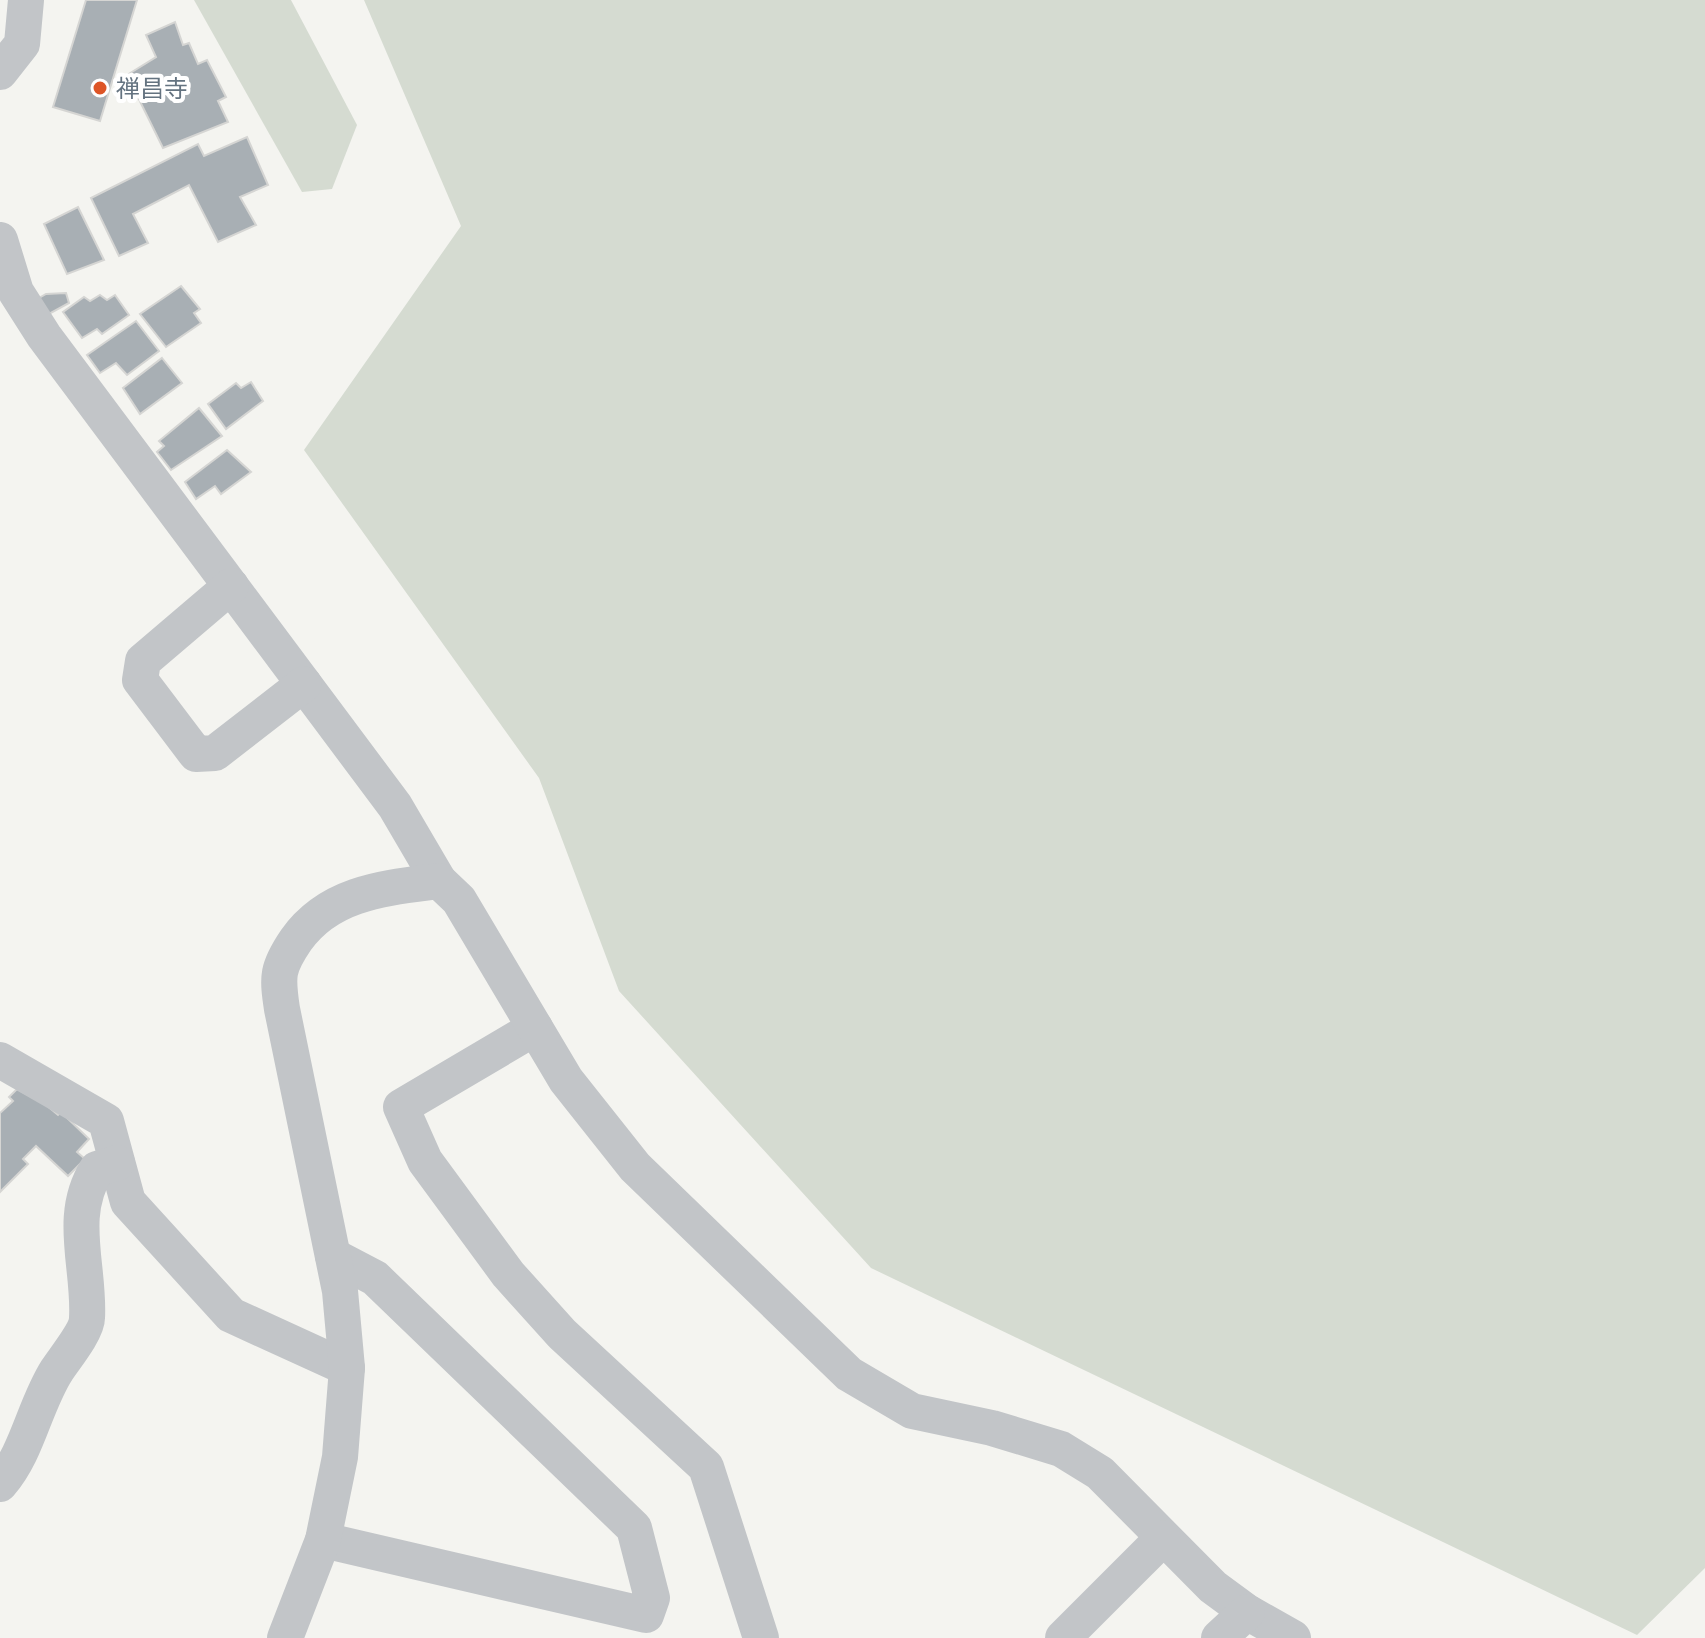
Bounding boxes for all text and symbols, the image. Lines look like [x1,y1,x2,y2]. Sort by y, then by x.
place label: 禅昌寺 [116,75,188,102]
marker: 禅昌寺 [91,79,109,97]

